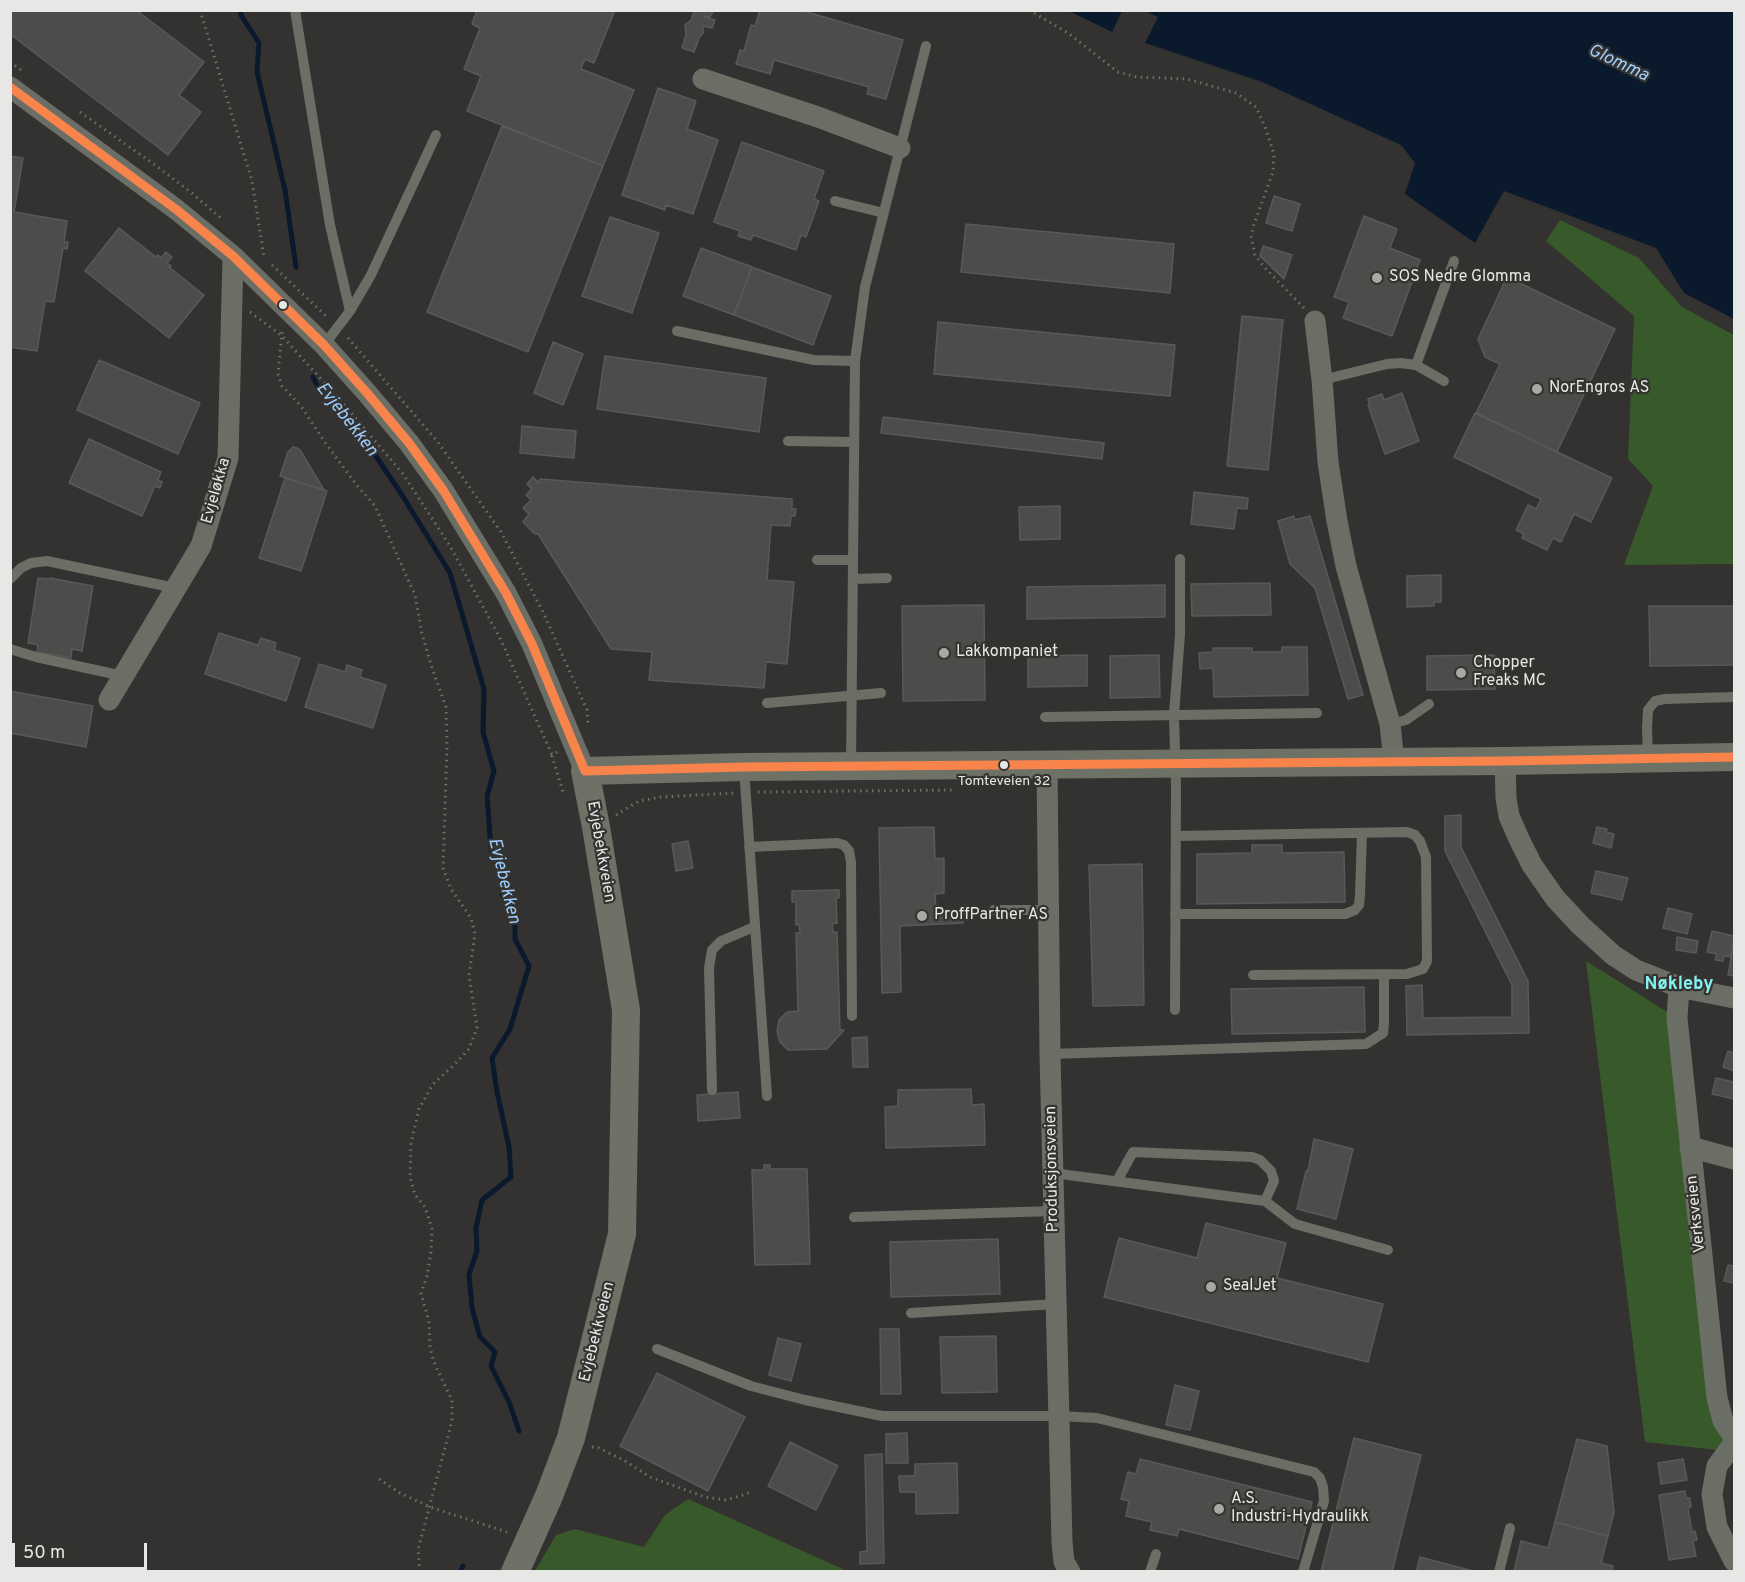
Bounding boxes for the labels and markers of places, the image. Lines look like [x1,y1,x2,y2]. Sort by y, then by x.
place label: SOS Nedre Glomma [1389,268,1531,288]
marker: SOS Nedre Glomma [1370,271,1384,285]
unlabelled marker [277,299,289,311]
place label: NorEngros AS [1549,379,1649,399]
marker: NorEngros AS [1530,382,1544,396]
place label: Lakkompaniet [956,643,1058,663]
marker: Lakkompaniet [937,646,951,660]
place label: Chopper Freaks MC [1473,654,1546,692]
marker: Chopper Freaks MC [1454,666,1468,680]
marker: Tomteveien 32 [998,759,1010,771]
place label: Tomteveien 32 [958,774,1050,790]
place label: ProffPartner AS [934,906,1048,926]
marker: ProffPartner AS [915,909,929,923]
place label: SealJet [1223,1277,1277,1297]
marker: SealJet [1204,1280,1218,1294]
place label: A.S. Industri-Hydraulikk [1231,1490,1369,1528]
marker: A.S. Industri-Hydraulikk [1212,1502,1226,1516]

